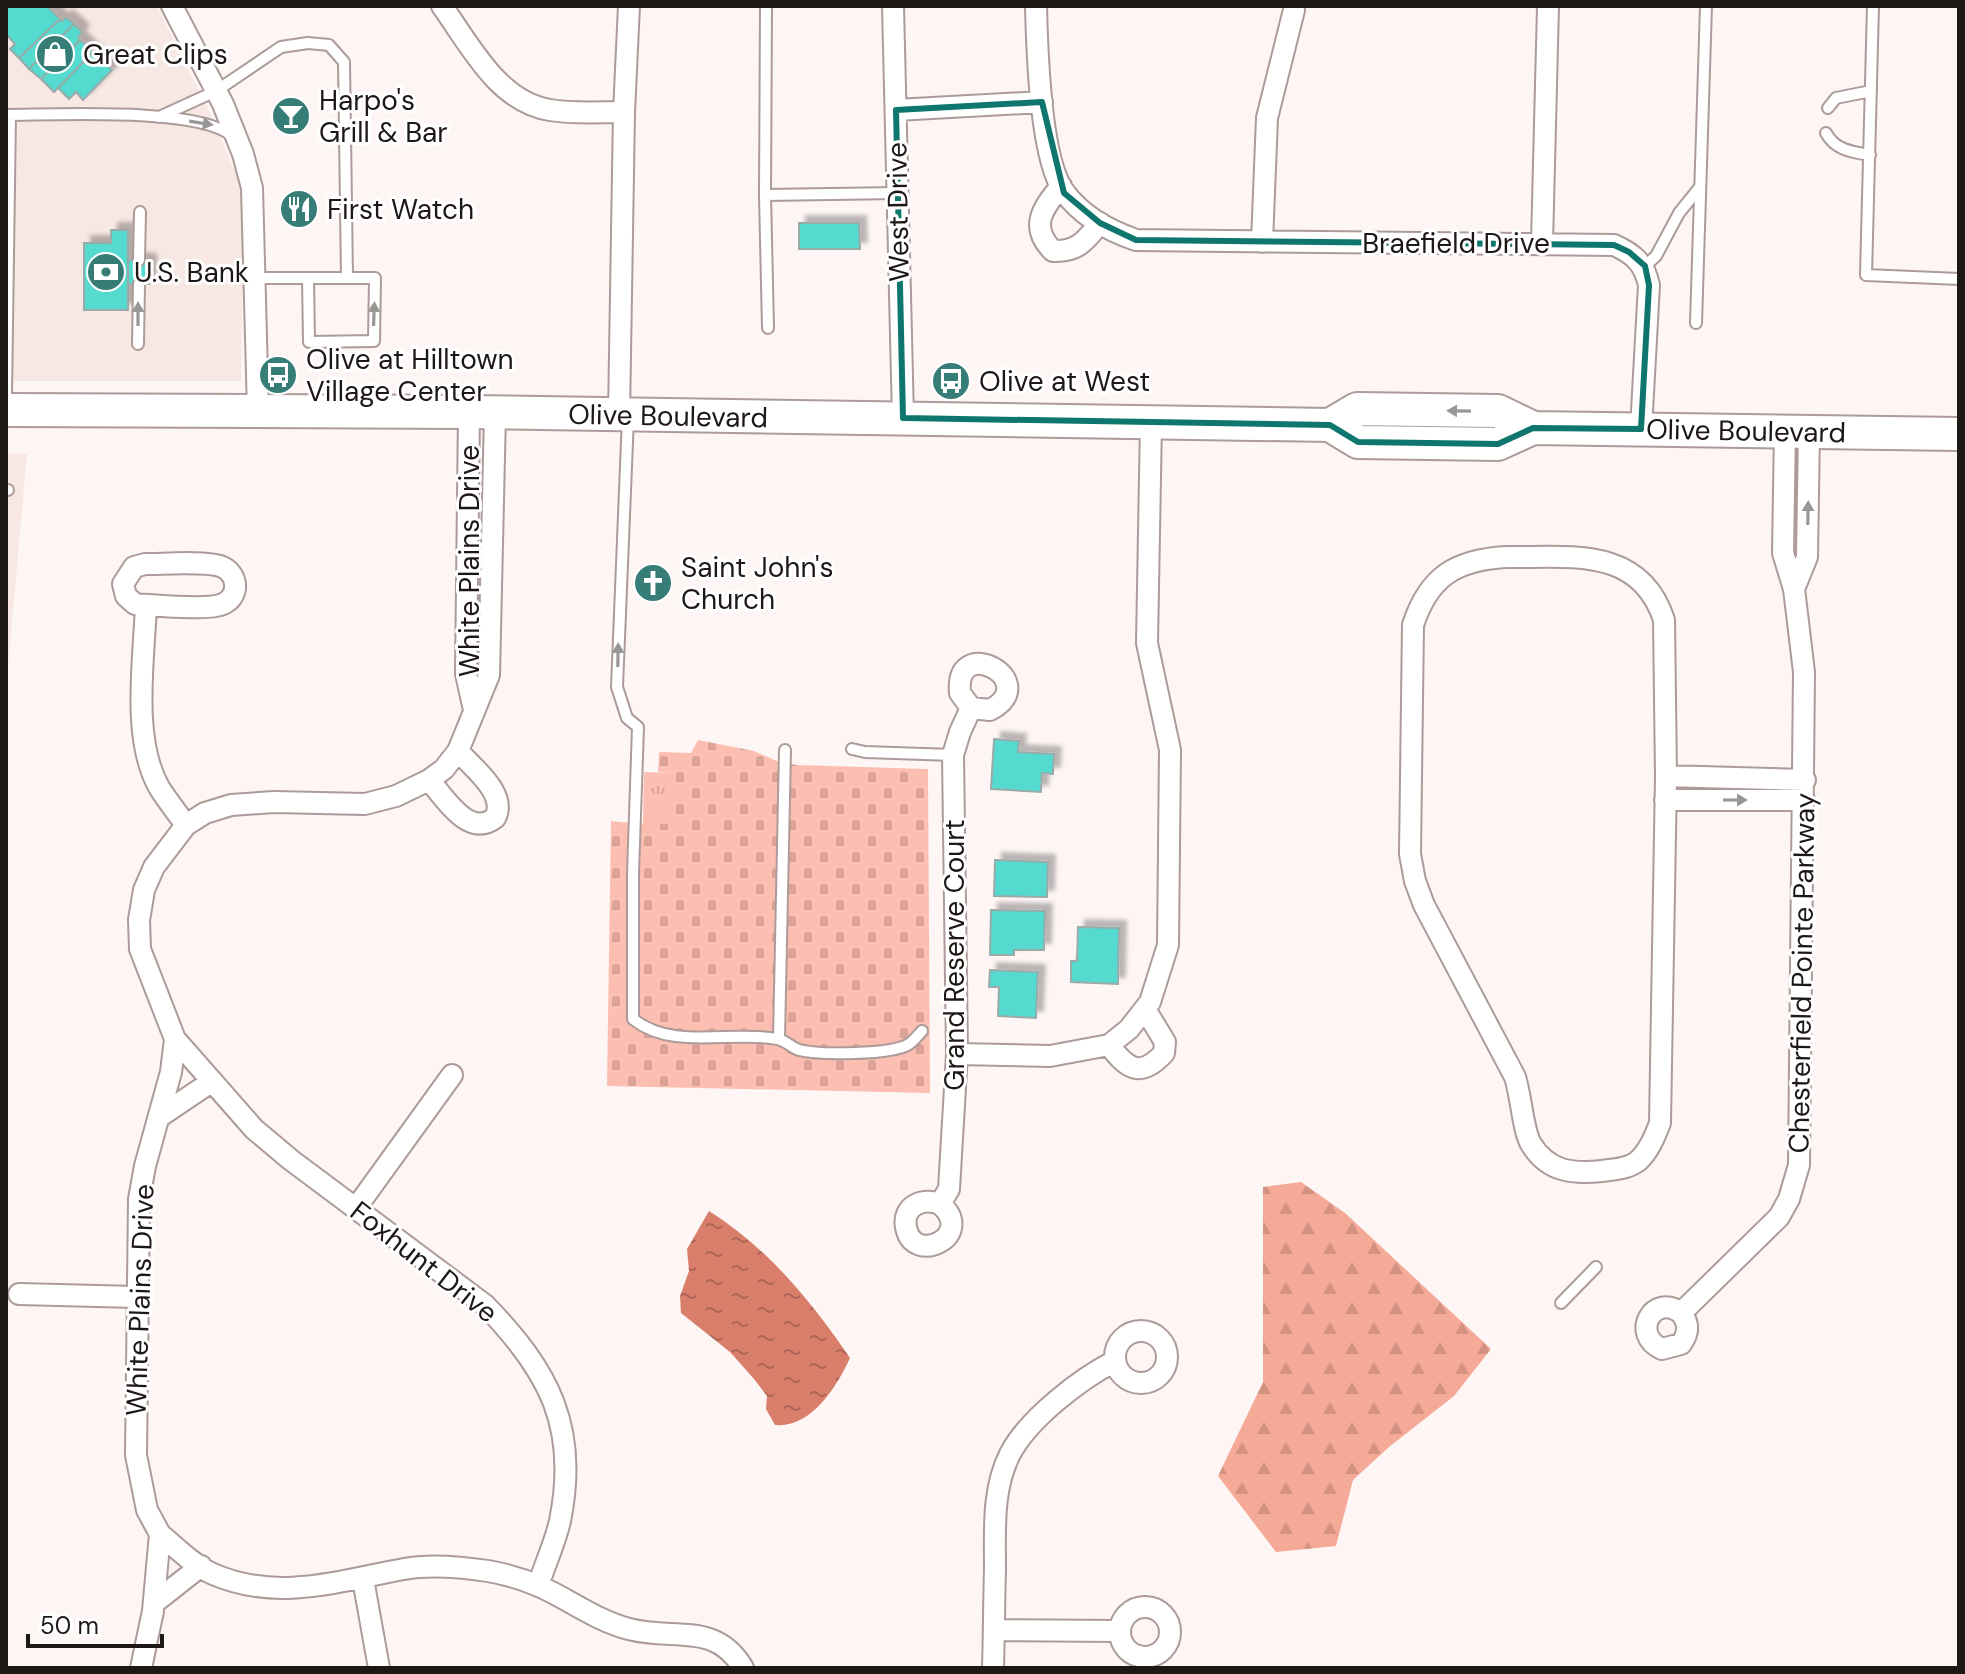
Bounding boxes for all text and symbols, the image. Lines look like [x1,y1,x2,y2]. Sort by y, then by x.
shop icon: Great Clips [34,33,76,75]
place label: Great Clips [83,36,228,73]
place label: Harpo's Grill & Bar [319,82,448,151]
bar icon: Harpo's Grill & Bar [270,95,312,137]
one-way arrow [188,117,213,130]
street label: West Drive [878,142,918,282]
restaurant icon: First Watch [278,188,320,230]
place label: First Watch [327,191,474,228]
street label: Braefield Drive [1362,225,1550,262]
bank icon: U.S. Bank [85,251,127,293]
place label: U.S. Bank [134,254,249,291]
one-way arrow [132,301,144,326]
one-way arrow [368,301,381,326]
place label: Olive at Hilltown Village Center [306,341,514,410]
bus stop icon: Olive at Hilltown Village Center [257,354,299,396]
bus stop icon: Olive at West [930,360,972,402]
place label: Olive at West [979,363,1150,400]
street label: Olive Boulevard [568,396,768,436]
one-way arrow [1446,404,1471,417]
street label: Olive Boulevard [1646,411,1846,451]
street label: White Plains Drive [451,445,488,677]
one-way arrow [1802,500,1814,525]
place label: Saint John's Church [681,549,834,618]
church icon: Saint John's Church [632,562,674,604]
one-way arrow [611,642,624,667]
street label: Chesterfield Pointe Parkway [1780,792,1824,1154]
one-way arrow [1723,794,1748,806]
street label: Grand Reserve Court [936,819,973,1091]
street label: White Plains Drive [117,1183,163,1417]
street label: Foxhunt Drive [343,1193,505,1331]
scale bar [28,1598,162,1648]
text: 50 m [40,1610,99,1641]

